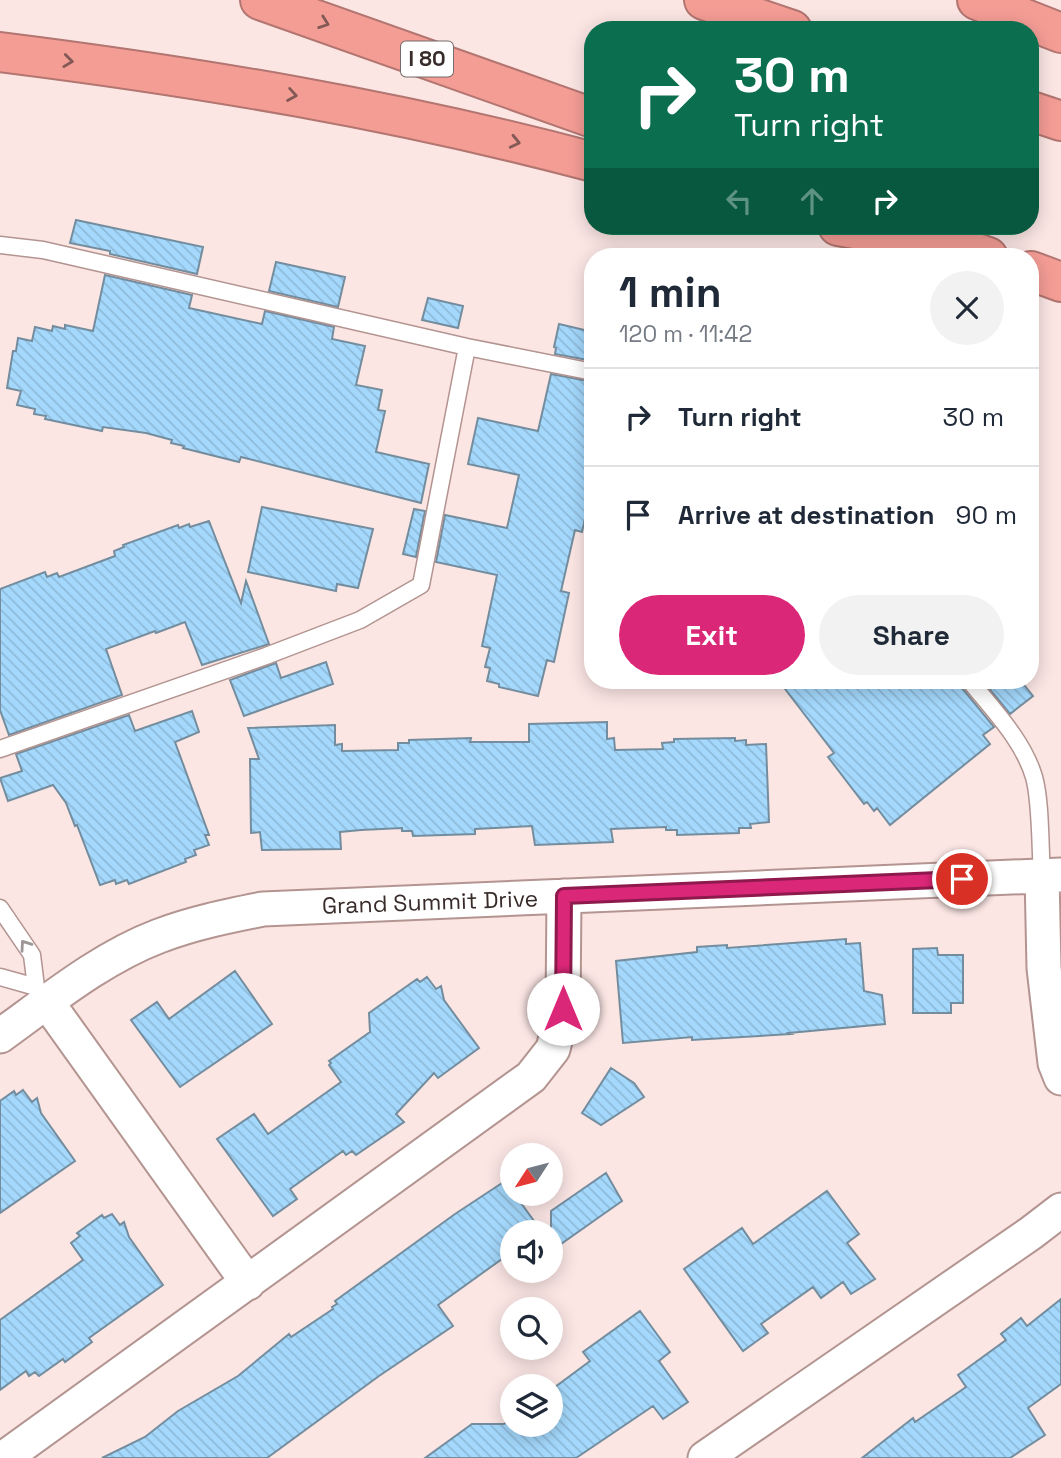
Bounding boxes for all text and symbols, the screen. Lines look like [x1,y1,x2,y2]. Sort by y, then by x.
one-way arrow [318,15,330,29]
road number: I 80 [401,42,453,76]
text: 30 m [734,44,850,106]
icon: right [619,49,710,140]
one-way arrow [62,53,74,68]
one-way arrow [286,87,298,102]
text: Turn right [734,105,884,145]
one-way arrow [509,134,521,149]
icon: left [720,182,758,220]
icon: ahead [793,182,831,220]
icon: right [866,182,904,220]
text: 1 min [619,266,722,319]
button: close [930,271,1004,345]
text: 120 m · 11:42 [619,319,752,349]
icon: right [619,398,657,436]
text: Turn right [678,400,802,434]
text: 30 m [943,400,1004,434]
icon: arrive [619,496,657,534]
text: Arrive at destination [678,498,935,532]
text: 90 m [956,498,1017,532]
button: Exit [619,595,805,675]
button: Share [819,595,1004,675]
pin [932,849,992,909]
icon: arrive [943,860,981,898]
street label: Grand Summit Drive [321,883,539,921]
one-way arrow [20,939,33,952]
position arrow [526,972,600,1046]
north arrow [500,1143,564,1206]
map controls [500,1143,563,1437]
button: sound [500,1220,563,1283]
button: search [500,1297,563,1360]
button: layers [500,1374,563,1437]

